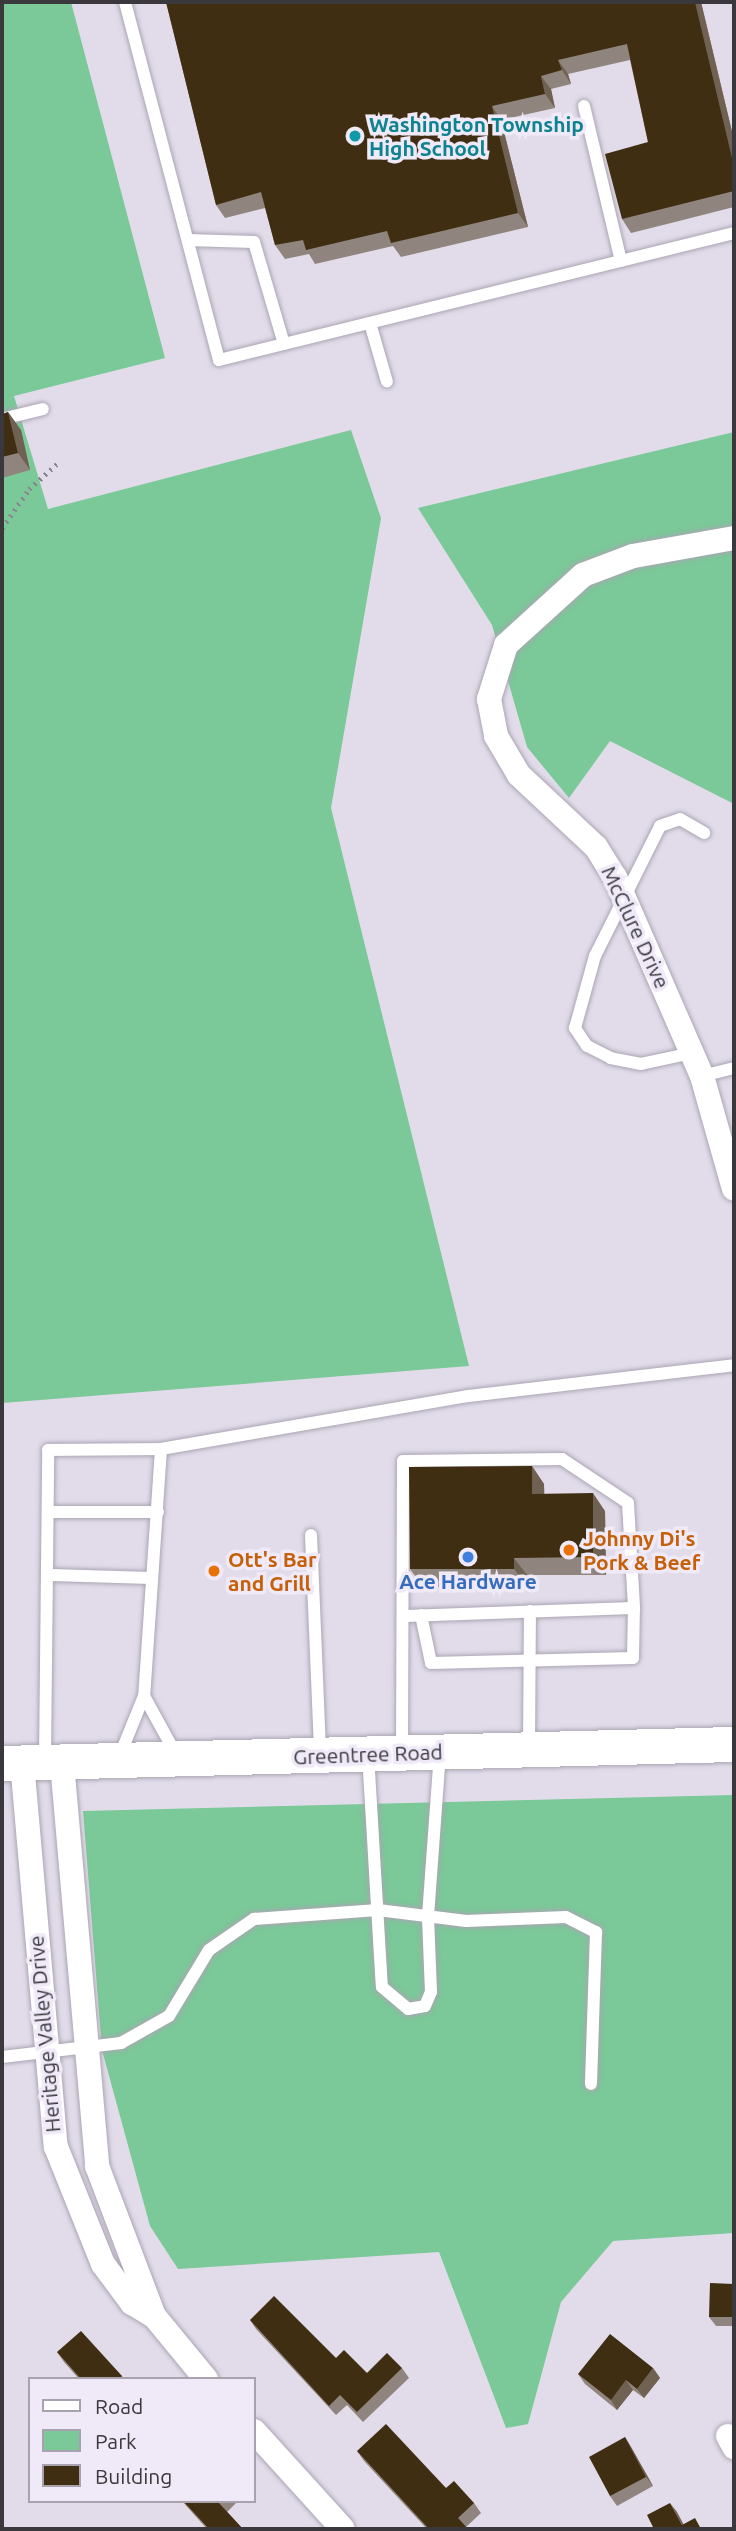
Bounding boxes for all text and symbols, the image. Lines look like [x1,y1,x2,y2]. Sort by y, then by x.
place label: Washington Township High School [369,111,584,161]
marker: Washington Township High School [347,128,363,144]
street label: McClure Drive [597,862,675,992]
place label: Johnny Di's Pork & Beef [583,1525,700,1575]
marker: Johnny Di's Pork & Beef [561,1542,577,1558]
place label: Ott's Bar and Grill [228,1546,317,1596]
marker: Ace Hardware [460,1549,476,1565]
marker: Ott's Bar and Grill [206,1563,222,1579]
place label: Ace Hardware [399,1568,537,1594]
street label: Greentree Road [293,1739,443,1769]
street label: Heritage Valley Drive [23,1934,65,2134]
legend [28,2377,256,2503]
text: Road [95,2394,143,2418]
text: Park [95,2429,137,2453]
text: Building [95,2464,172,2488]

